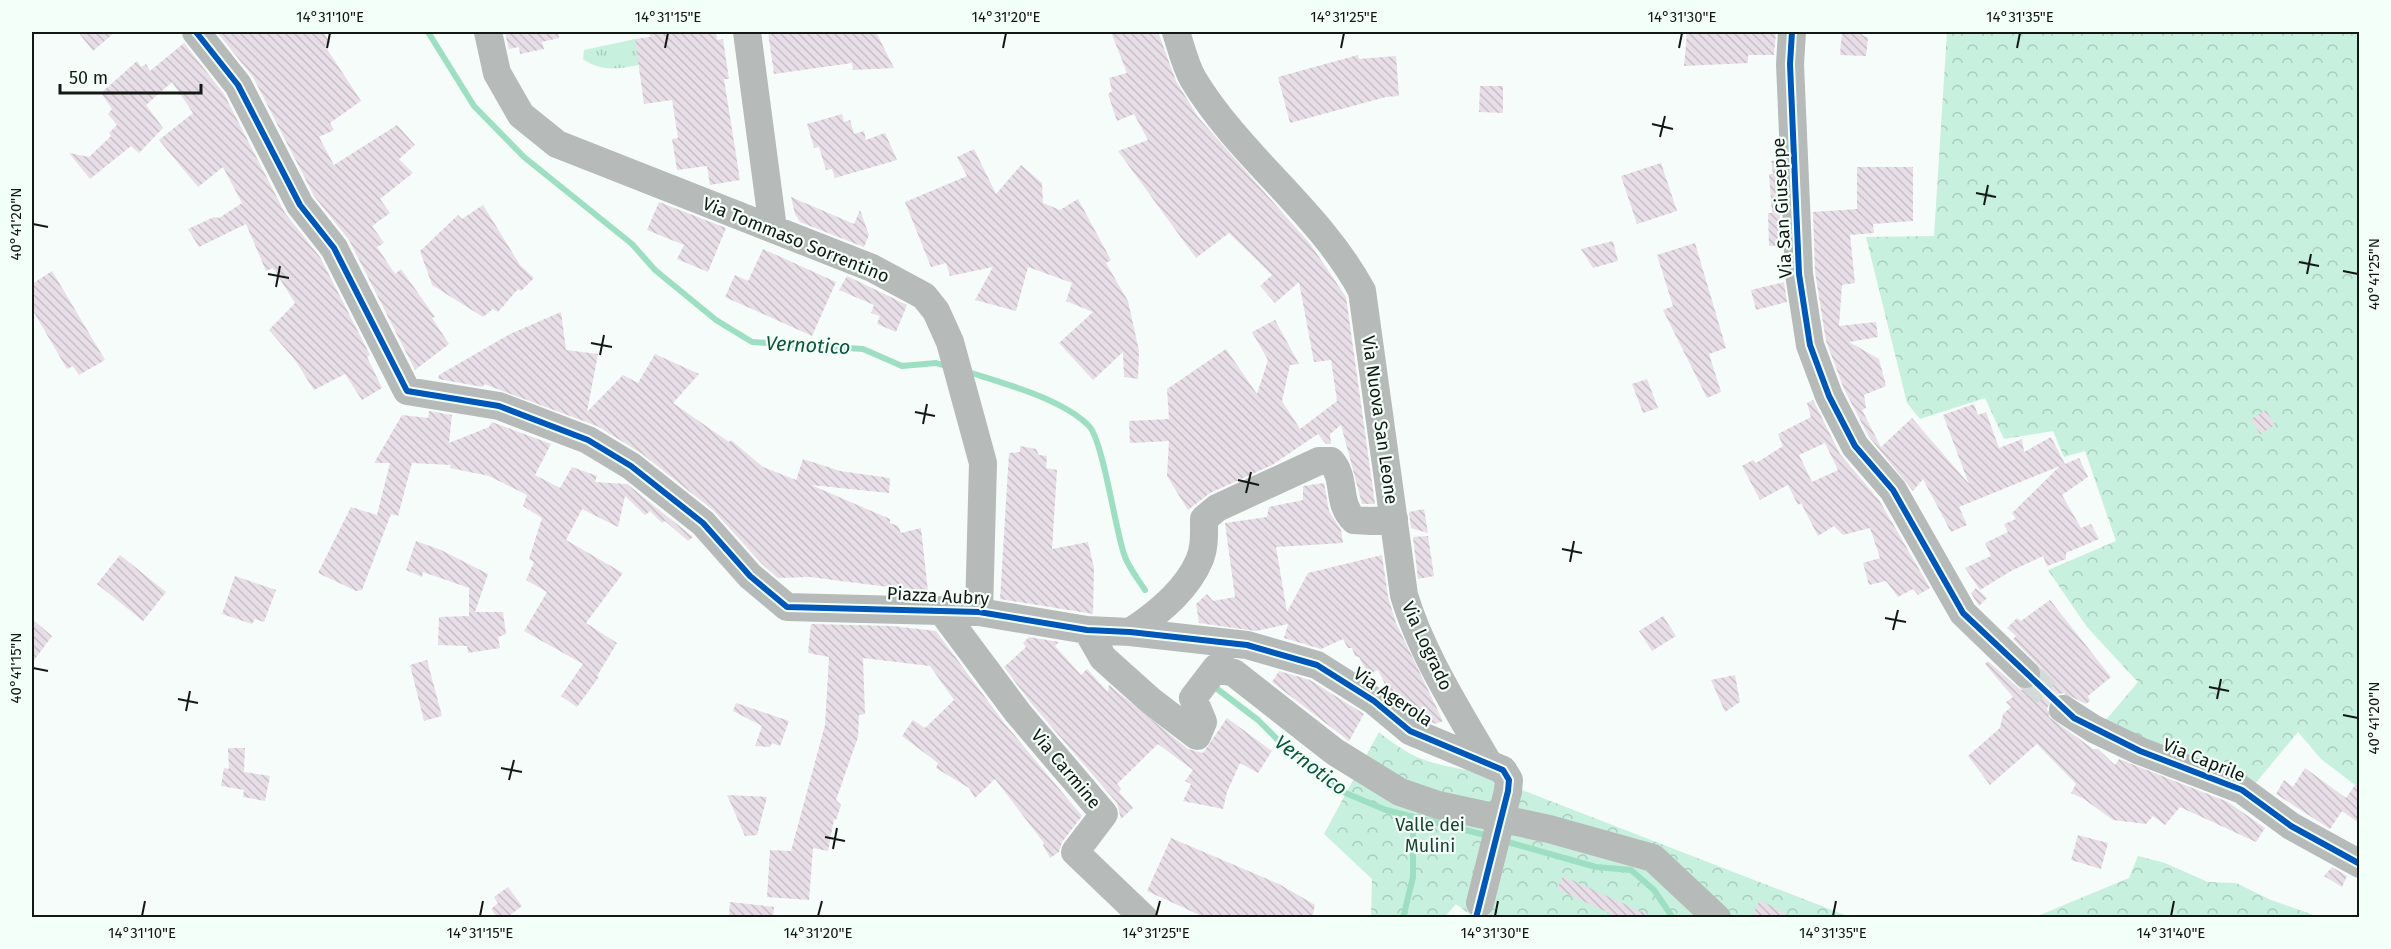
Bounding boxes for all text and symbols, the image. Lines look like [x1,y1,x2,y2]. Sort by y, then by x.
text: 14°31'10"E [296,8,364,26]
text: 14°31'15"E [635,8,701,26]
text: 14°31'20"E [972,8,1040,26]
text: 14°31'25"E [1310,8,1378,26]
text: 14°31'30"E [1648,8,1716,26]
text: 14°31'35"E [1986,8,2054,26]
scale bar [60,57,201,95]
text: 50 m [69,67,108,89]
street label: Via San Giuseppe [1767,137,1797,279]
text: 40°41'20"N [7,188,25,260]
street label: Via Tommaso Sorrentino [699,192,893,288]
text: 40°41'25"N [2365,238,2383,310]
water label: Vernotico [765,331,851,359]
street label: Via Nuova San Leone [1357,334,1403,506]
street label: Piazza Aubry [886,582,990,610]
street label: Via Logrado [1397,598,1457,694]
text: 40°41'15"N [7,633,25,703]
street label: Via Agerola [1349,663,1437,731]
text: 40°41'20"N [2365,682,2383,754]
street label: Via Carmine [1026,725,1106,813]
water label: Vernotico [1270,730,1352,800]
street label: Via Caprile [2160,733,2248,787]
park label: Valle dei Mulini [1395,814,1465,857]
text: 14°31'10"E [108,924,176,942]
text: 14°31'15"E [447,924,513,942]
text: 14°31'20"E [784,924,852,942]
text: 14°31'25"E [1122,924,1190,942]
text: 14°31'30"E [1461,924,1529,942]
text: 14°31'35"E [1799,924,1867,942]
text: 14°31'40"E [2137,924,2205,942]

